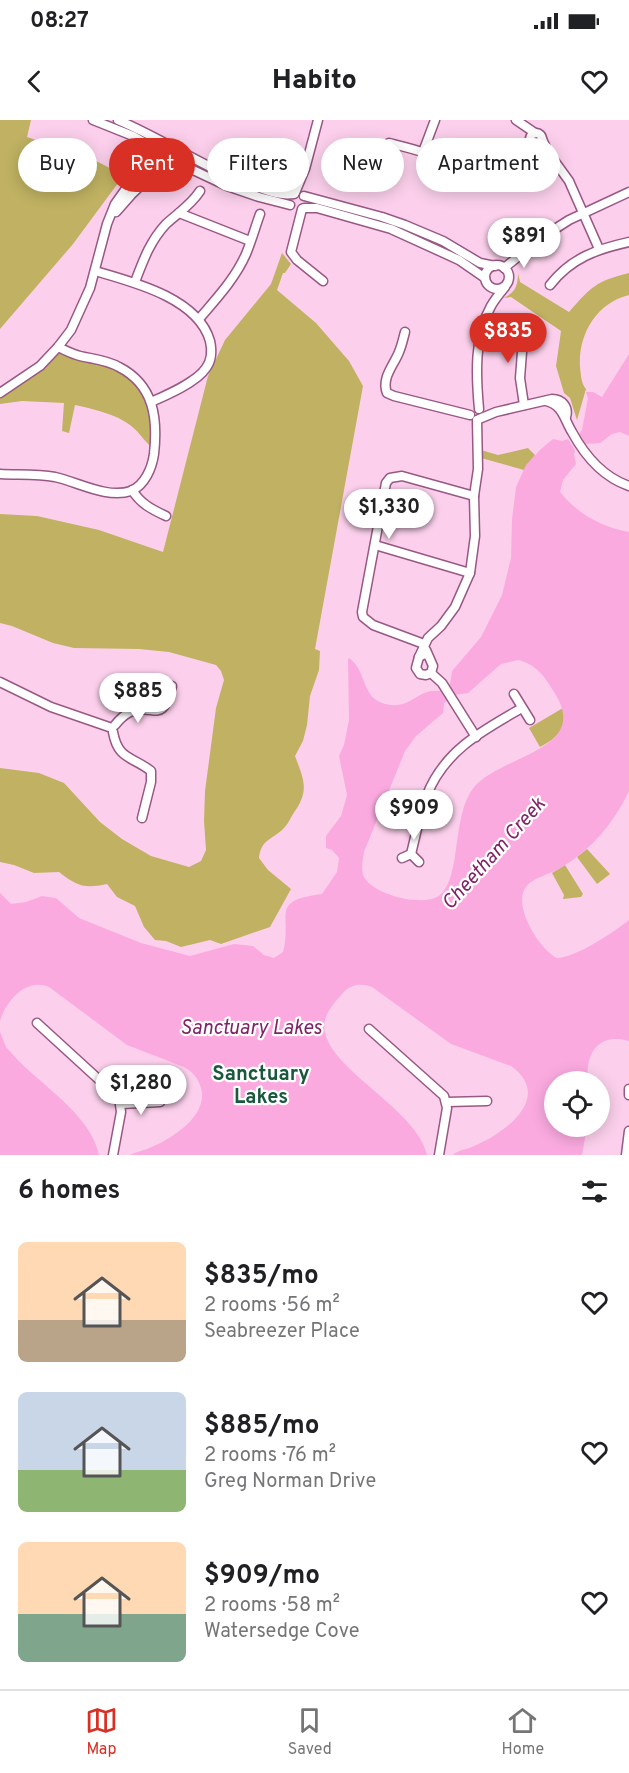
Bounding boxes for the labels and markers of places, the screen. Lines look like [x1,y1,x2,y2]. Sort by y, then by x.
pin: $891 [488,218,560,269]
pin: $835 [472,313,544,364]
pin: $1,330 [340,489,438,540]
pin: $885 [102,673,174,724]
pin: $909 [378,790,450,841]
pin: $1,280 [92,1065,190,1116]

